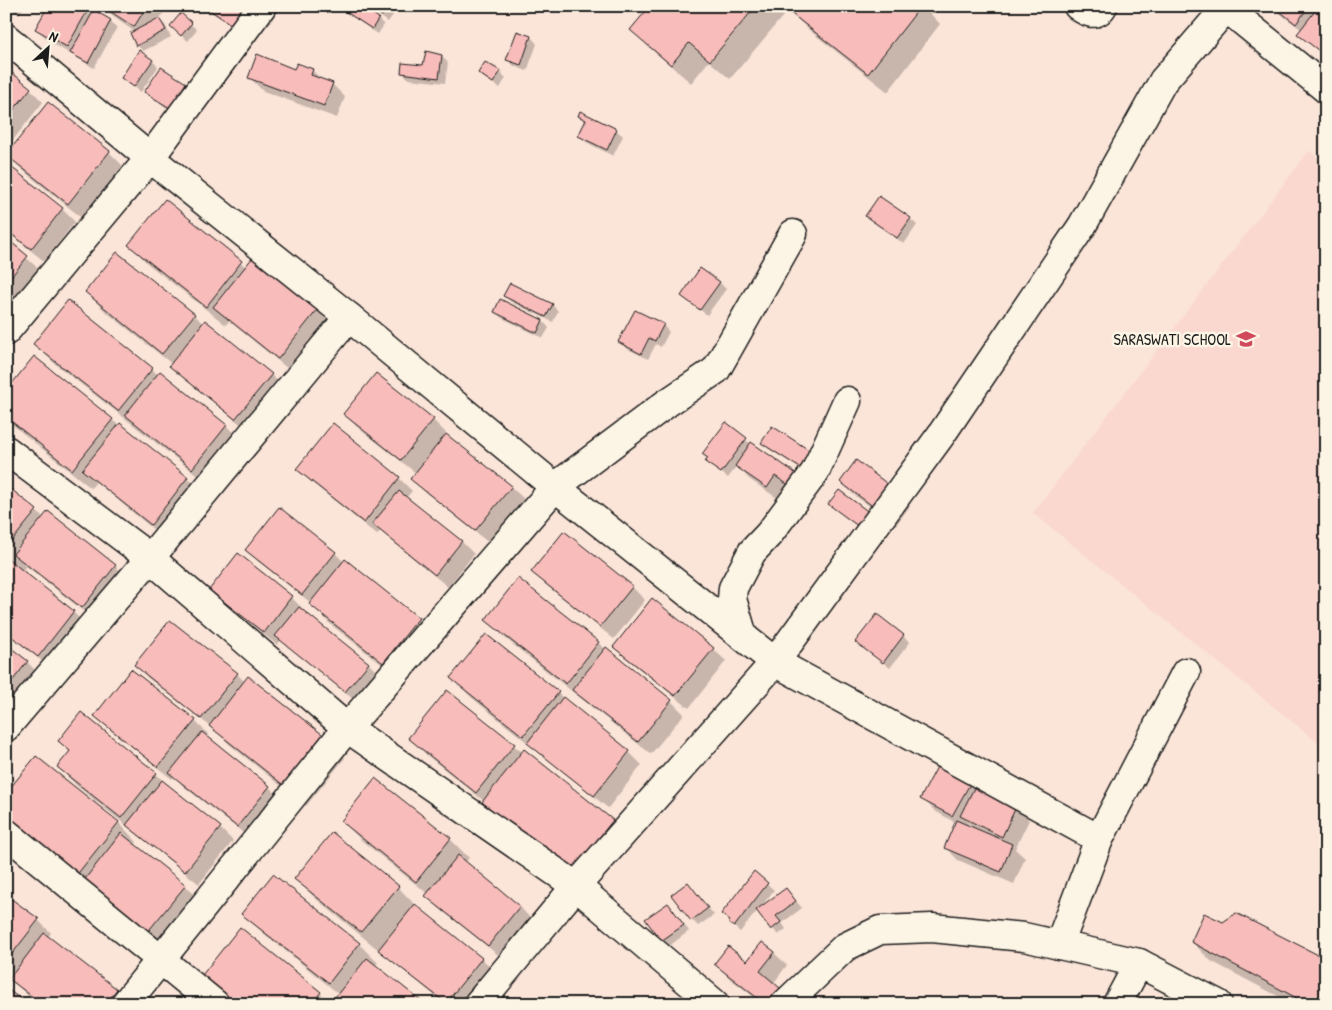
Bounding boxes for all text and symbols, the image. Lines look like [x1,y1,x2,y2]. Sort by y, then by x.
north arrow [22,22,72,72]
text: N [46,26,62,46]
place label: SARASWATI SCHOOL [1113,328,1231,350]
school or university icon: SARASWATI SCHOOL [1235,328,1257,350]

